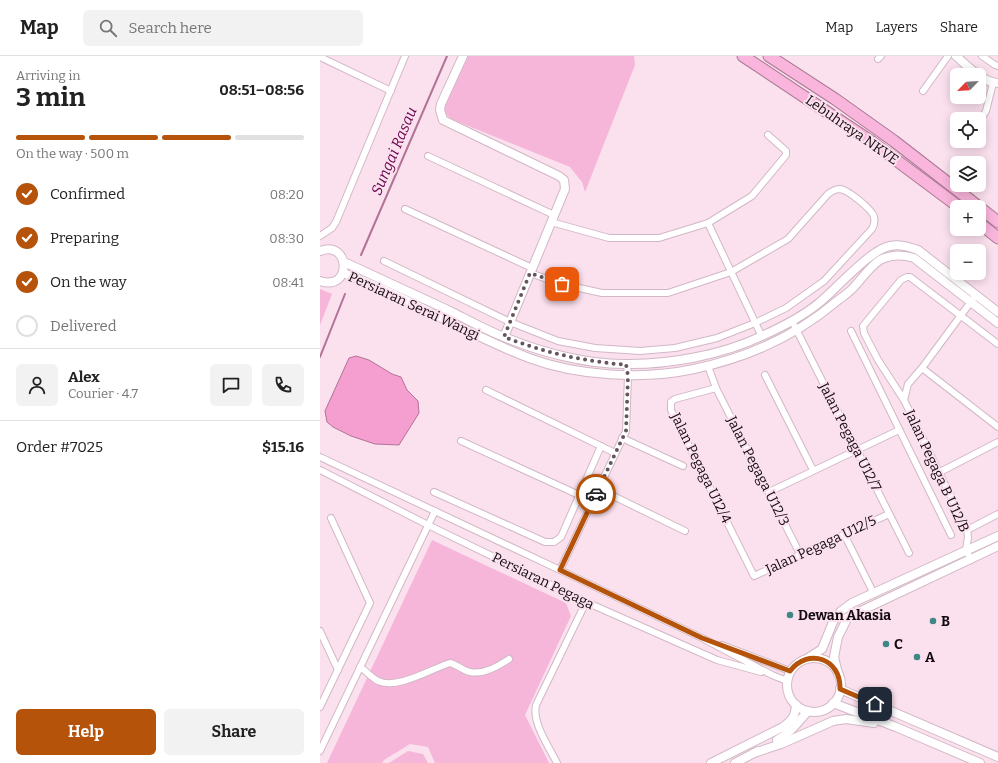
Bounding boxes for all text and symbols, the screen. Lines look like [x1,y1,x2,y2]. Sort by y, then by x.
search box [83,10,363,46]
text: Map [20,16,59,39]
icon: search [97,17,119,39]
text: Search here [129,19,212,37]
text: Map [825,19,853,36]
text: Layers [875,19,918,36]
text: Share [940,19,978,36]
text: Arriving in [16,68,81,83]
north arrow [950,68,986,104]
map controls [950,68,986,280]
text: 08:51–08:56 [219,81,304,99]
text: 3 min [16,82,85,113]
street label: Lebuhraya NKVE [802,91,902,169]
water label: Sungai Rasau [367,104,421,198]
button: locate [950,112,986,148]
text: On the way · 500 m [16,146,129,161]
button: layers [950,156,986,192]
icon: check [16,183,38,205]
text: Confirmed [50,185,125,203]
text: 08:20 [270,187,304,202]
button: + [950,200,986,236]
icon: check [16,227,38,249]
text: Preparing [50,229,119,247]
text: 08:30 [269,231,304,246]
button: − [950,244,986,280]
pin [545,267,579,301]
street label: Persiaran Serai Wangi [346,268,482,344]
icon: check [16,271,38,293]
text: On the way [50,273,127,291]
icon: bag [551,273,573,295]
text: 08:41 [272,275,304,290]
text: Delivered [50,317,117,335]
button: person [16,364,58,406]
button: chat [210,364,252,406]
button: phone [262,364,304,406]
text: Alex [68,368,100,386]
street label: Jalan Pegaga U12/7 [815,379,885,494]
text: Courier · 4.7 [68,386,138,401]
street label: Jalan Pegaga B U12/B [901,406,973,535]
street label: Jalan Pegaga U12/4 [666,409,735,526]
street label: Jalan Pegaga U12/3 [723,413,793,529]
text: Order #7025 [16,438,103,456]
text: $15.16 [262,438,304,456]
courier [576,474,616,514]
icon: car [585,483,607,505]
street label: Jalan Pegaga U12/5 [762,512,879,578]
street label: Persiaran Pegaga [489,549,597,613]
place label: Dewan Akasia [798,607,891,624]
marker: Dewan Akasia [785,610,795,620]
place label: B [941,613,950,630]
marker: B [928,616,938,626]
place label: C [894,636,903,653]
marker: C [881,639,891,649]
place label: A [925,649,935,666]
marker: A [912,652,922,662]
pin [858,687,892,721]
icon: home [864,693,886,715]
button: Help [16,709,156,755]
button: Share [164,709,304,755]

